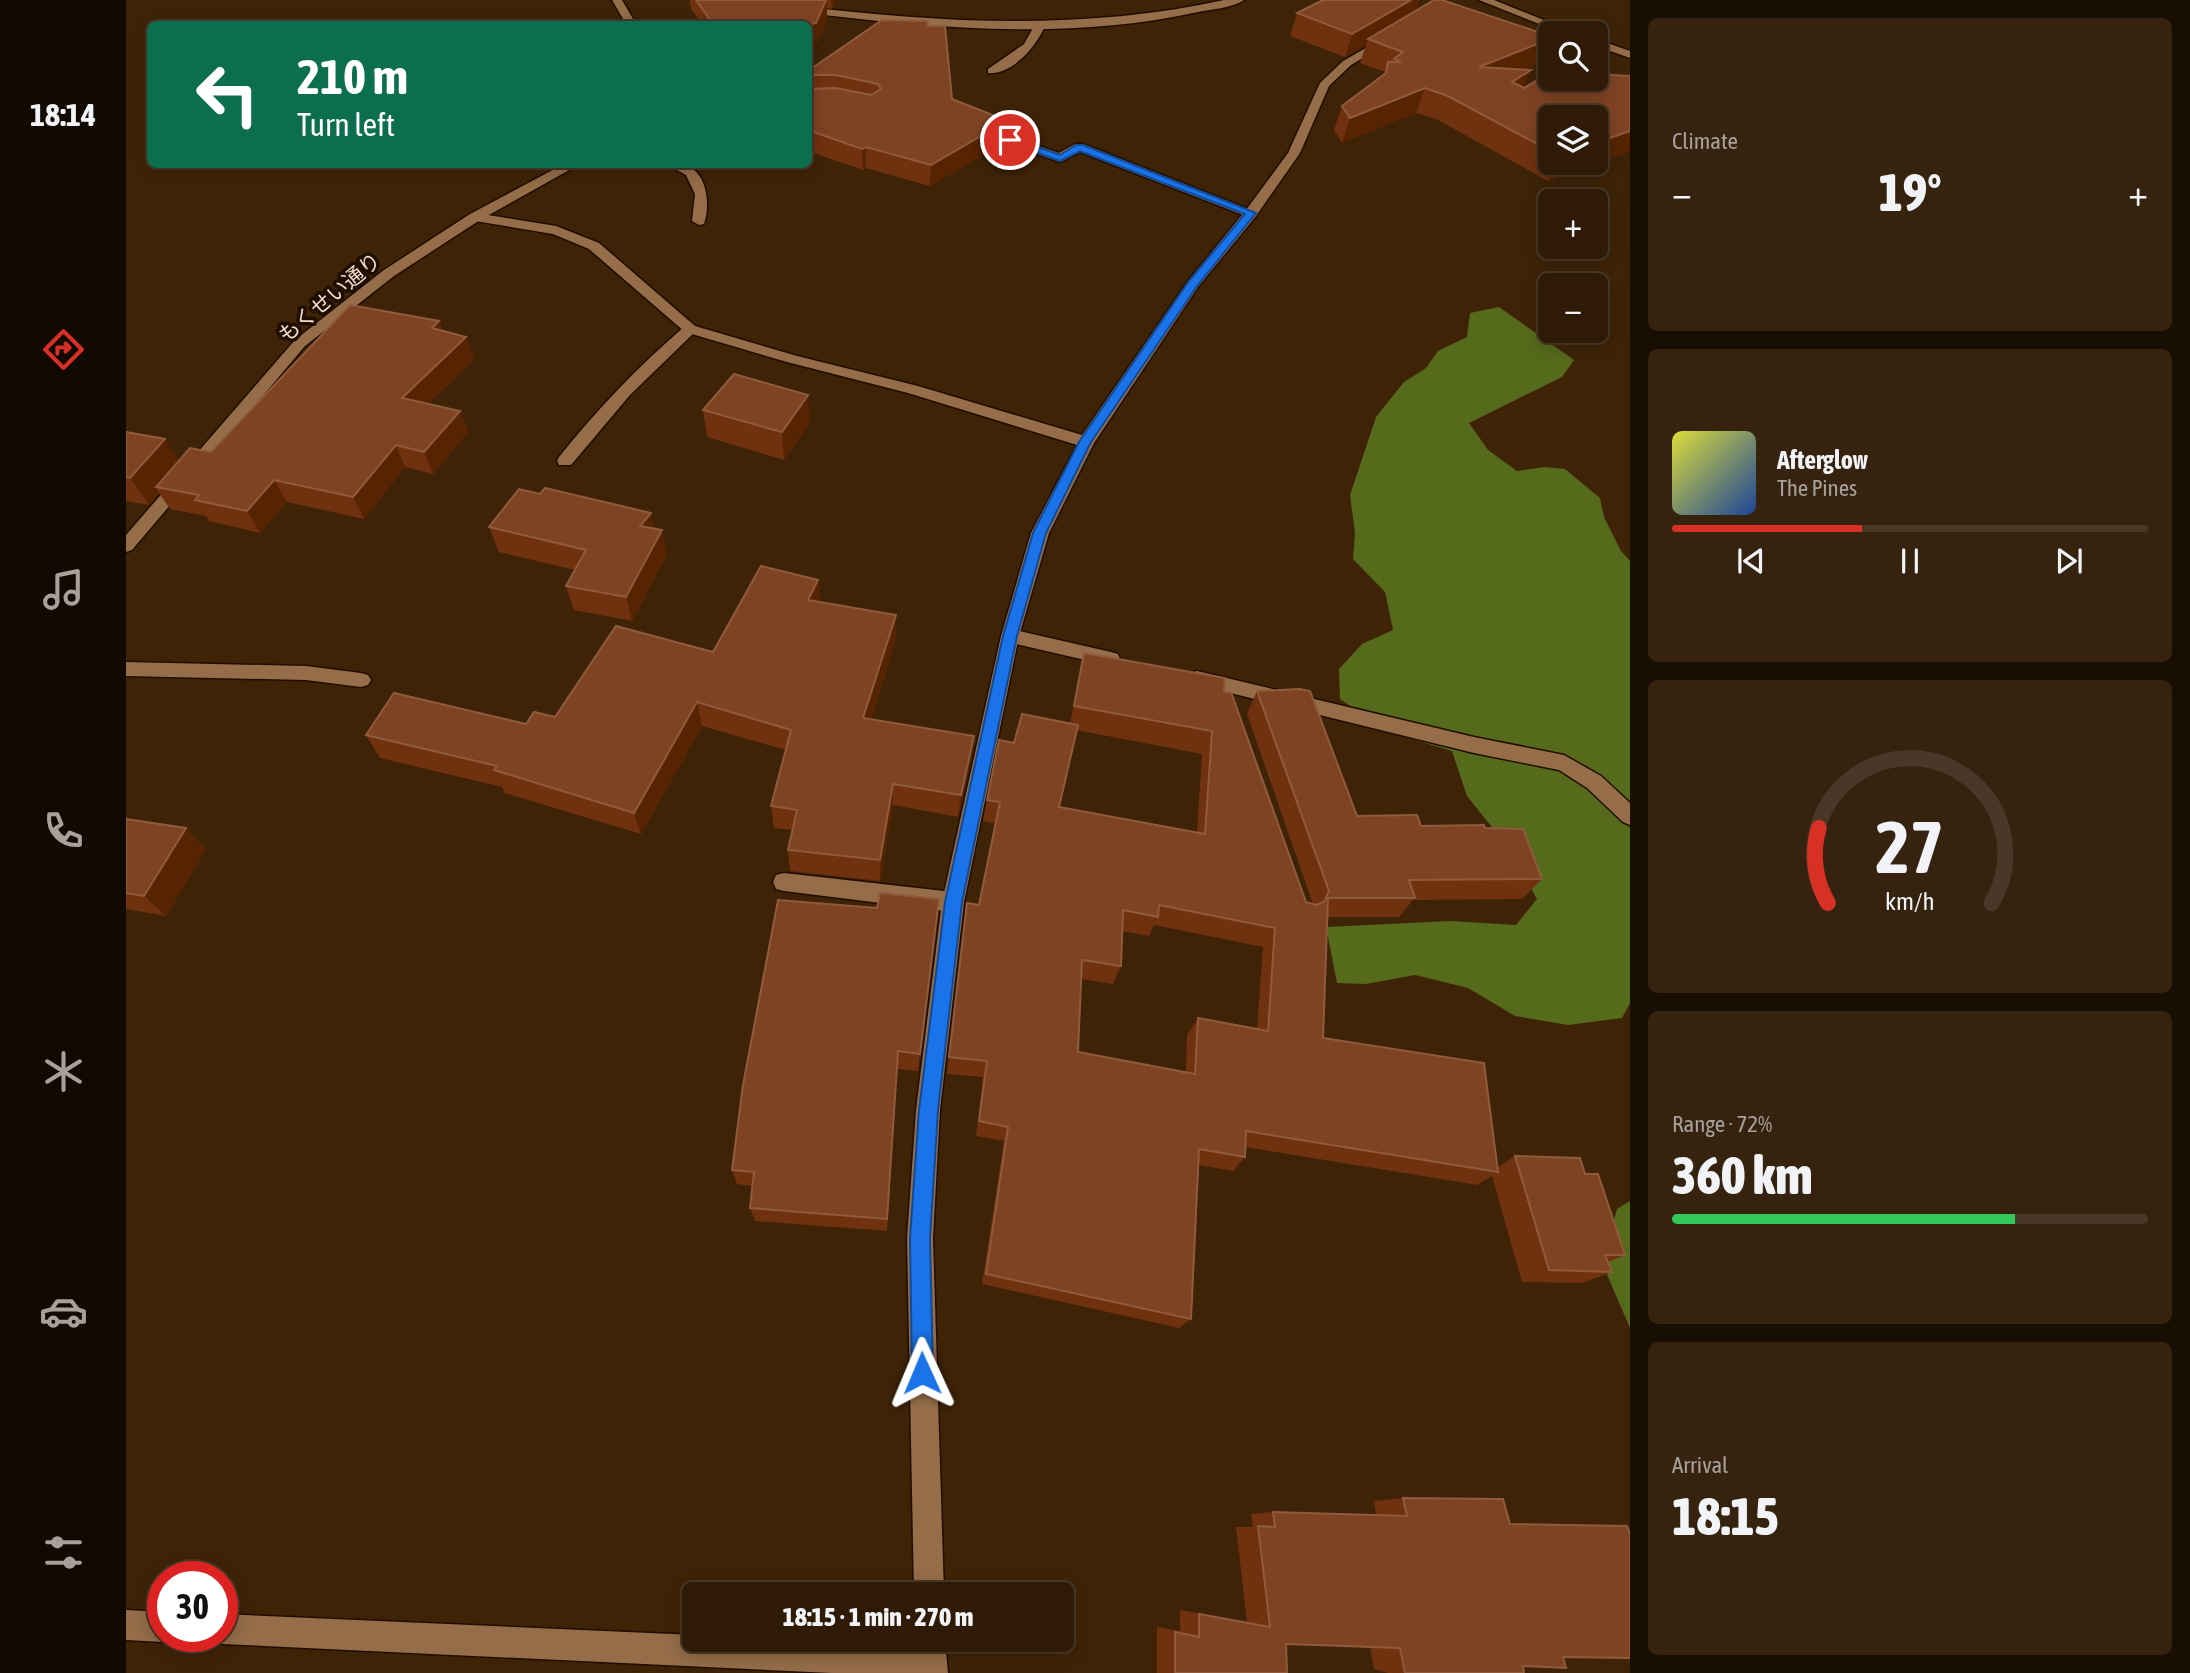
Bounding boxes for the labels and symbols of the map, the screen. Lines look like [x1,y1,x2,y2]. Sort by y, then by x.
pin [980,110,1040,170]
street label: もくせい通り [273,247,385,347]
position arrow [885,1336,959,1410]
speed limit sign: 30 [147,1561,238,1652]

